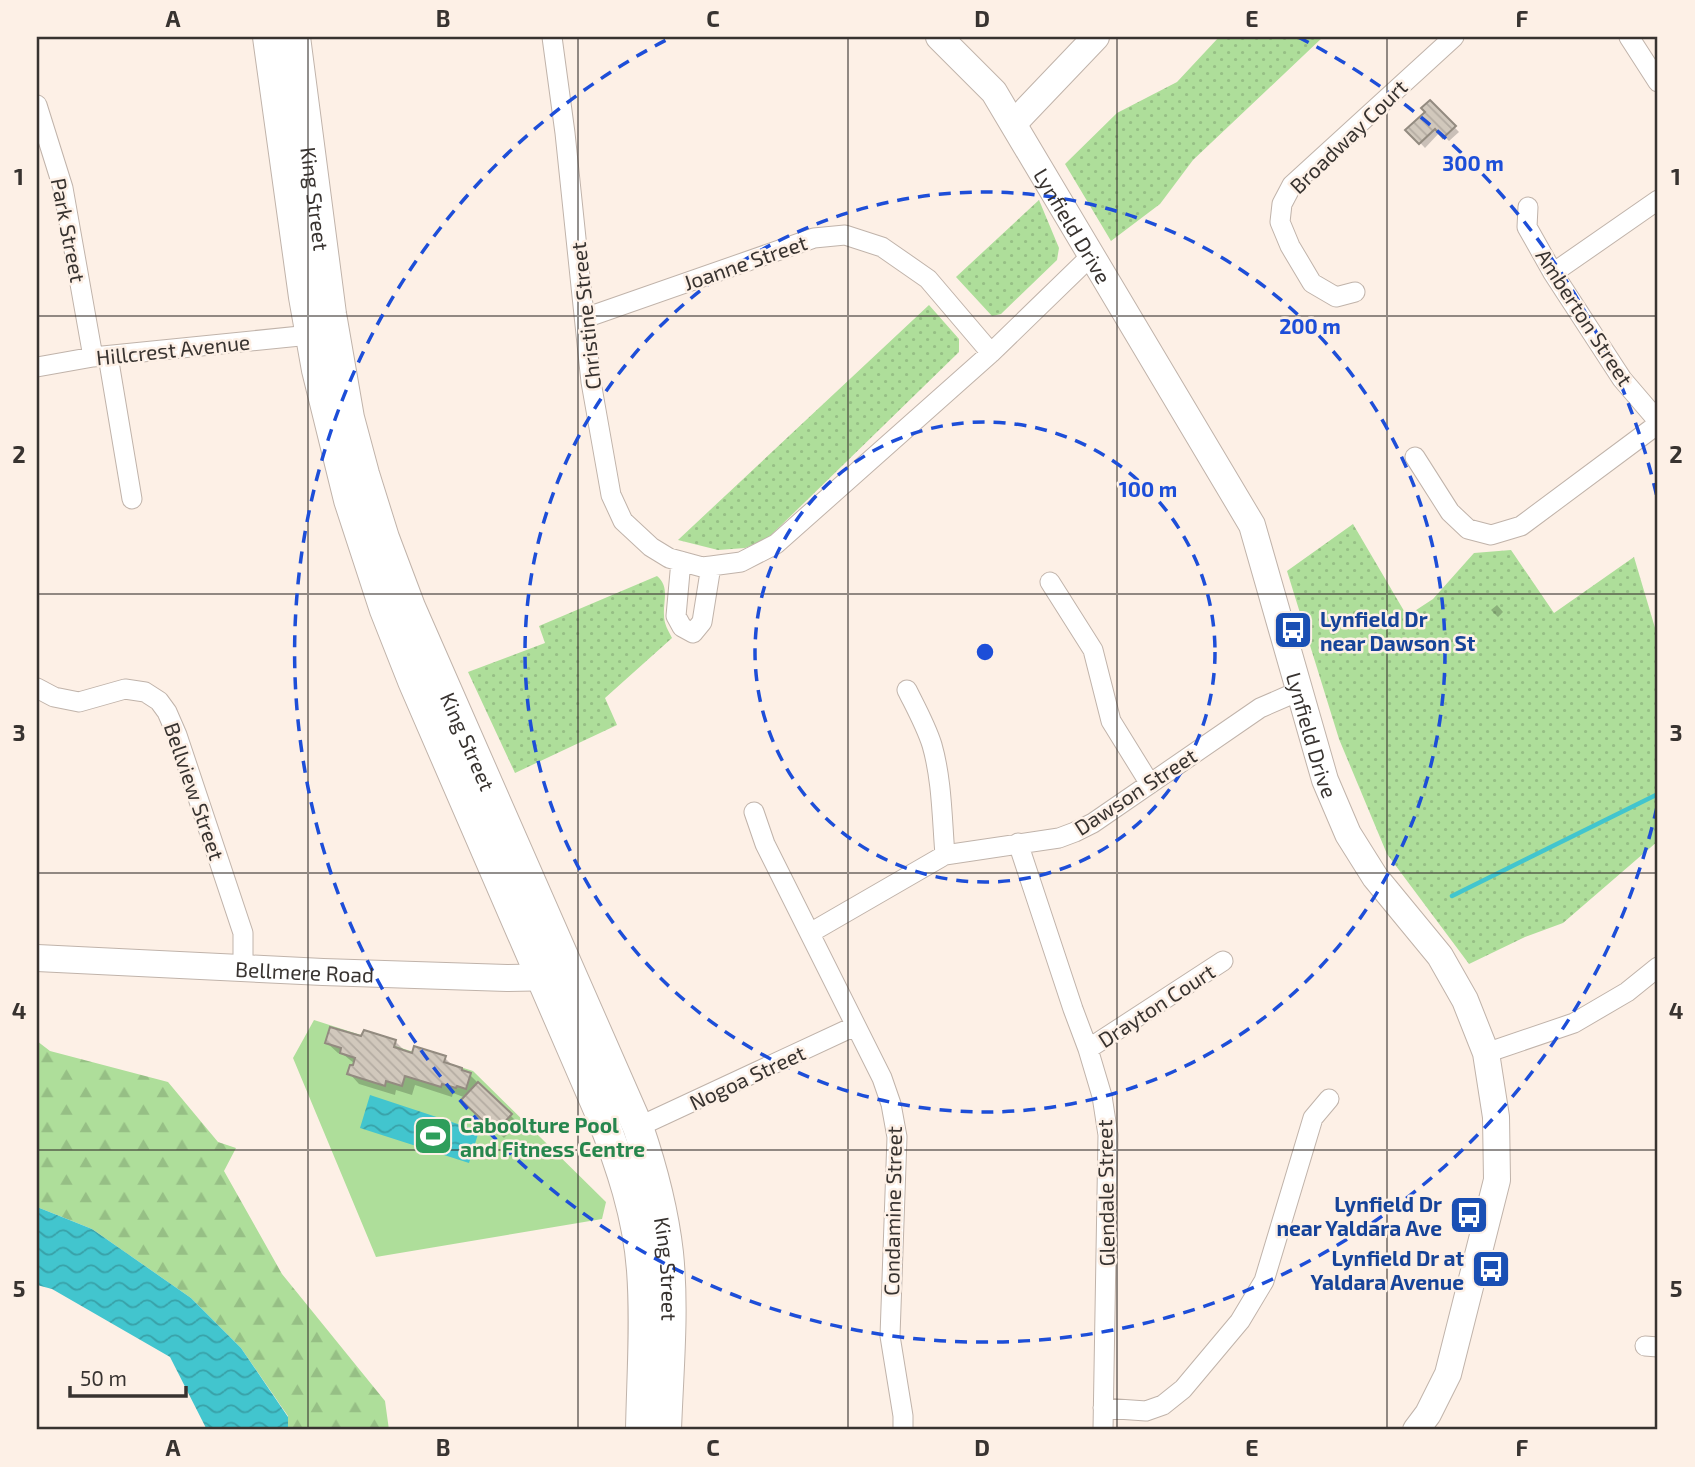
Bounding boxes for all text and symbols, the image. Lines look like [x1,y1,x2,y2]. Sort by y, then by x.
text: A [165,4,181,32]
text: B [436,4,450,32]
text: C [706,4,720,32]
text: D [974,4,990,32]
text: E [1245,4,1259,32]
text: F [1516,4,1529,32]
street label: Broadway Court [1284,74,1412,198]
street label: King Street [297,145,335,252]
text: 300 m [1442,150,1504,175]
text: 1 [14,162,24,190]
text: 1 [1671,162,1681,190]
street label: Lynfield Drive [1030,163,1117,287]
street label: Park Street [47,176,91,284]
street label: Joanne Street [680,229,810,295]
street label: Christine Street [565,241,605,391]
street label: Amberton Street [1531,244,1639,390]
text: 200 m [1279,313,1341,338]
street label: Hillcrest Avenue [95,328,251,370]
text: 2 [12,440,26,468]
text: 2 [1669,440,1683,468]
text: 100 m [1119,476,1177,501]
place label: Lynfield Dr near Dawson St [1320,606,1476,655]
bus stop icon: Lynfield Dr near Dawson St [1272,609,1314,651]
centre of rings [973,640,997,664]
street label: Lynfield Drive [1282,669,1343,801]
street label: King Street [436,688,501,794]
text: 3 [12,718,26,746]
text: 3 [1669,718,1683,746]
street label: Bellview Street [160,719,230,863]
street label: Dawson Street [1069,742,1201,840]
street label: Bellmere Road [235,955,375,986]
street label: Drayton Court [1093,958,1219,1052]
text: 4 [12,996,26,1024]
text: 4 [1669,996,1683,1024]
street label: Nogoa Street [685,1039,809,1115]
place label: Caboolture Pool and Fitness Centre [460,1112,645,1161]
sports icon: Caboolture Pool and Fitness Centre [412,1115,454,1157]
street label: Glendale Street [1091,1119,1119,1267]
street label: Condamine Street [878,1126,906,1296]
place label: Lynfield Dr near Yaldara Ave [1276,1191,1442,1240]
bus stop icon: Lynfield Dr near Yaldara Ave [1448,1194,1490,1236]
street label: King Street [650,1215,683,1321]
place label: Lynfield Dr at Yaldara Avenue [1310,1245,1464,1294]
bus stop icon: Lynfield Dr at Yaldara Avenue [1470,1248,1512,1290]
text: 5 [13,1274,25,1302]
text: 5 [1670,1274,1682,1302]
scale bar [70,1355,186,1399]
text: 50 m [80,1365,127,1390]
text: A [165,1433,181,1461]
text: B [436,1433,450,1461]
text: C [706,1433,720,1461]
text: D [974,1433,990,1461]
text: E [1245,1433,1259,1461]
text: F [1516,1433,1529,1461]

